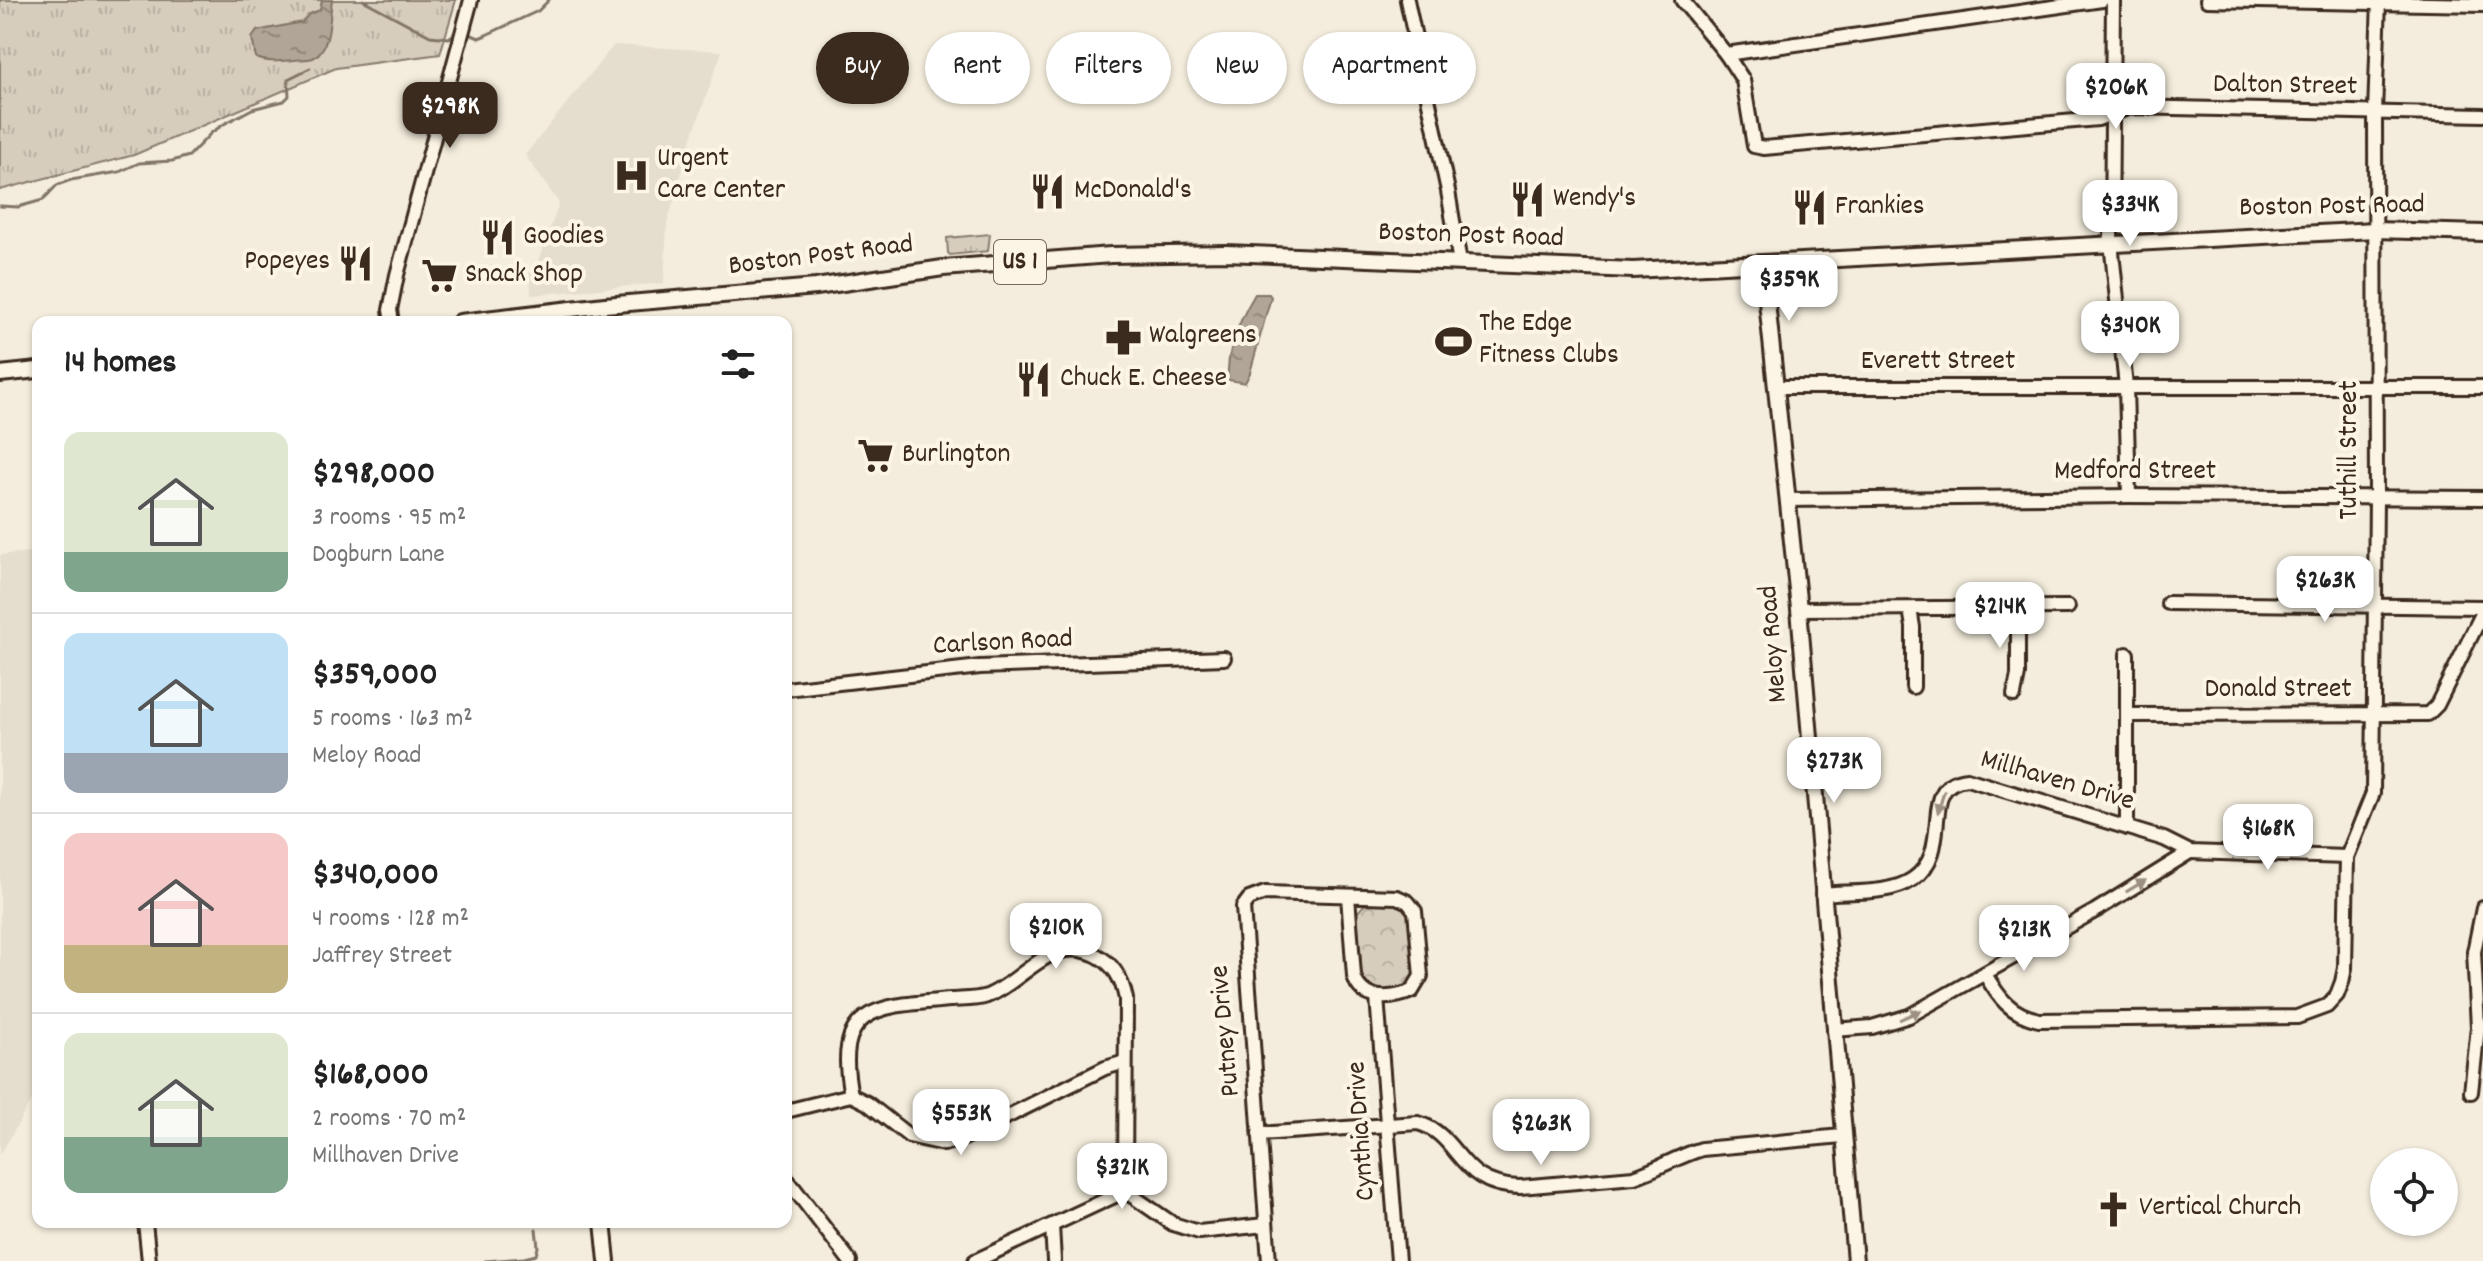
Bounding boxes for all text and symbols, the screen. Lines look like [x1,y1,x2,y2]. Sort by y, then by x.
chip: Buy [816,32,909,104]
chip: Rent [925,32,1030,104]
chip: Filters [1046,32,1171,104]
chip: New [1187,32,1287,104]
chip: Apartment [1303,32,1476,104]
pin: $206K [2060,63,2172,131]
street label: Dalton Street [2212,66,2358,108]
text: $206K [2084,70,2148,107]
pin: $298K [394,82,506,150]
text: $298K [421,89,479,126]
place label: Urgent Care Center [657,140,786,212]
hospital icon: Urgent Care Center [612,157,650,195]
place label: McDonald's [1074,172,1192,212]
restaurant icon: McDonald's [1029,173,1067,211]
place label: Wendy's [1553,180,1636,220]
pin: $334K [2074,180,2186,248]
restaurant icon: Wendy's [1508,181,1546,219]
street label: Boston Post Road [2239,186,2425,230]
text: $334K [2100,187,2160,224]
place label: Frankies [1835,188,1925,228]
restaurant icon: Frankies [1790,189,1828,227]
street label: Boston Post Road [1377,214,1565,260]
place label: Goodies [523,218,604,258]
restaurant icon: Goodies [478,219,516,257]
street label: Boston Post Road [726,226,916,288]
road number: US 1 [994,240,1046,284]
place label: Popeyes [244,243,330,283]
restaurant icon: Popeyes [337,244,375,282]
pin: $359K [1733,255,1845,323]
place label: Snack Shop [465,256,583,296]
supermarket icon: Snack Shop [420,257,458,295]
text: $359K [1759,262,1819,299]
pin: $340K [2074,301,2186,369]
place label: The Edge Fitness Clubs [1479,305,1619,377]
text: $340K [2099,308,2161,345]
place label: Walgreens [1149,317,1257,357]
pharmacy icon: Walgreens [1104,318,1142,356]
sports icon: The Edge Fitness Clubs [1434,322,1472,360]
text: 14 homes [64,340,177,389]
icon: filters [716,342,760,386]
street label: Everett Street [1861,343,2015,383]
place label: Chuck E. Cheese [1060,360,1227,400]
restaurant icon: Chuck E. Cheese [1015,361,1053,399]
street label: Tuthill Street [2331,380,2371,520]
place label: Burlington [902,436,1010,476]
supermarket icon: Burlington [857,437,895,475]
text: $298,000 [312,451,435,500]
street label: Medford Street [2054,453,2216,493]
icon: home [128,464,224,560]
text: 3 rooms · 95 m² [312,500,466,537]
text: Dogburn Lane [312,537,445,574]
pin: $263K [2269,556,2381,624]
text: $263K [2295,563,2355,600]
pin: $214K [1944,582,2056,650]
street label: Meloy Road [1750,583,1800,705]
text: $214K [1973,589,2027,626]
street label: Carlson Road [932,620,1074,668]
text: $359,000 [312,652,438,701]
icon: home [128,665,224,761]
street label: Donald Street [2204,671,2352,711]
text: 5 rooms · 163 m² [312,701,473,738]
pin: $273K [1778,737,1890,805]
text: Meloy Road [312,738,422,775]
street label: Millhaven Drive [1975,741,2139,823]
text: $273K [1805,744,1863,781]
one-way arrow [1934,790,1947,814]
pin: $168K [2212,804,2324,872]
text: $168K [2241,811,2295,848]
text: $340,000 [312,852,439,901]
icon: home [128,865,224,961]
one-way arrow [2125,879,2147,893]
text: 4 rooms · 128 m² [312,901,469,938]
pin: $210K [1000,903,1112,971]
pin: $213K [1968,905,2080,973]
text: $210K [1028,910,1084,947]
text: $213K [1997,912,2051,949]
text: Jaffrey Street [312,938,452,975]
street label: Putney Drive [1201,963,1253,1099]
one-way arrow [1898,1008,1922,1021]
text: $168,000 [312,1052,429,1101]
street label: Cynthia Drive [1338,1060,1388,1202]
icon: home [128,1065,224,1161]
pin: $553K [905,1089,1017,1157]
text: $553K [931,1096,991,1133]
pin: $263K [1485,1099,1597,1167]
text: 2 rooms · 70 m² [312,1101,466,1138]
text: $263K [1511,1106,1571,1143]
text: Millhaven Drive [312,1138,459,1175]
pin: $321K [1066,1143,1178,1211]
map controls [2370,1148,2458,1236]
button: locate [2370,1148,2458,1236]
text: $321K [1095,1150,1149,1187]
place label: Vertical Church [2139,1189,2301,1229]
church icon: Vertical Church [2094,1190,2132,1228]

